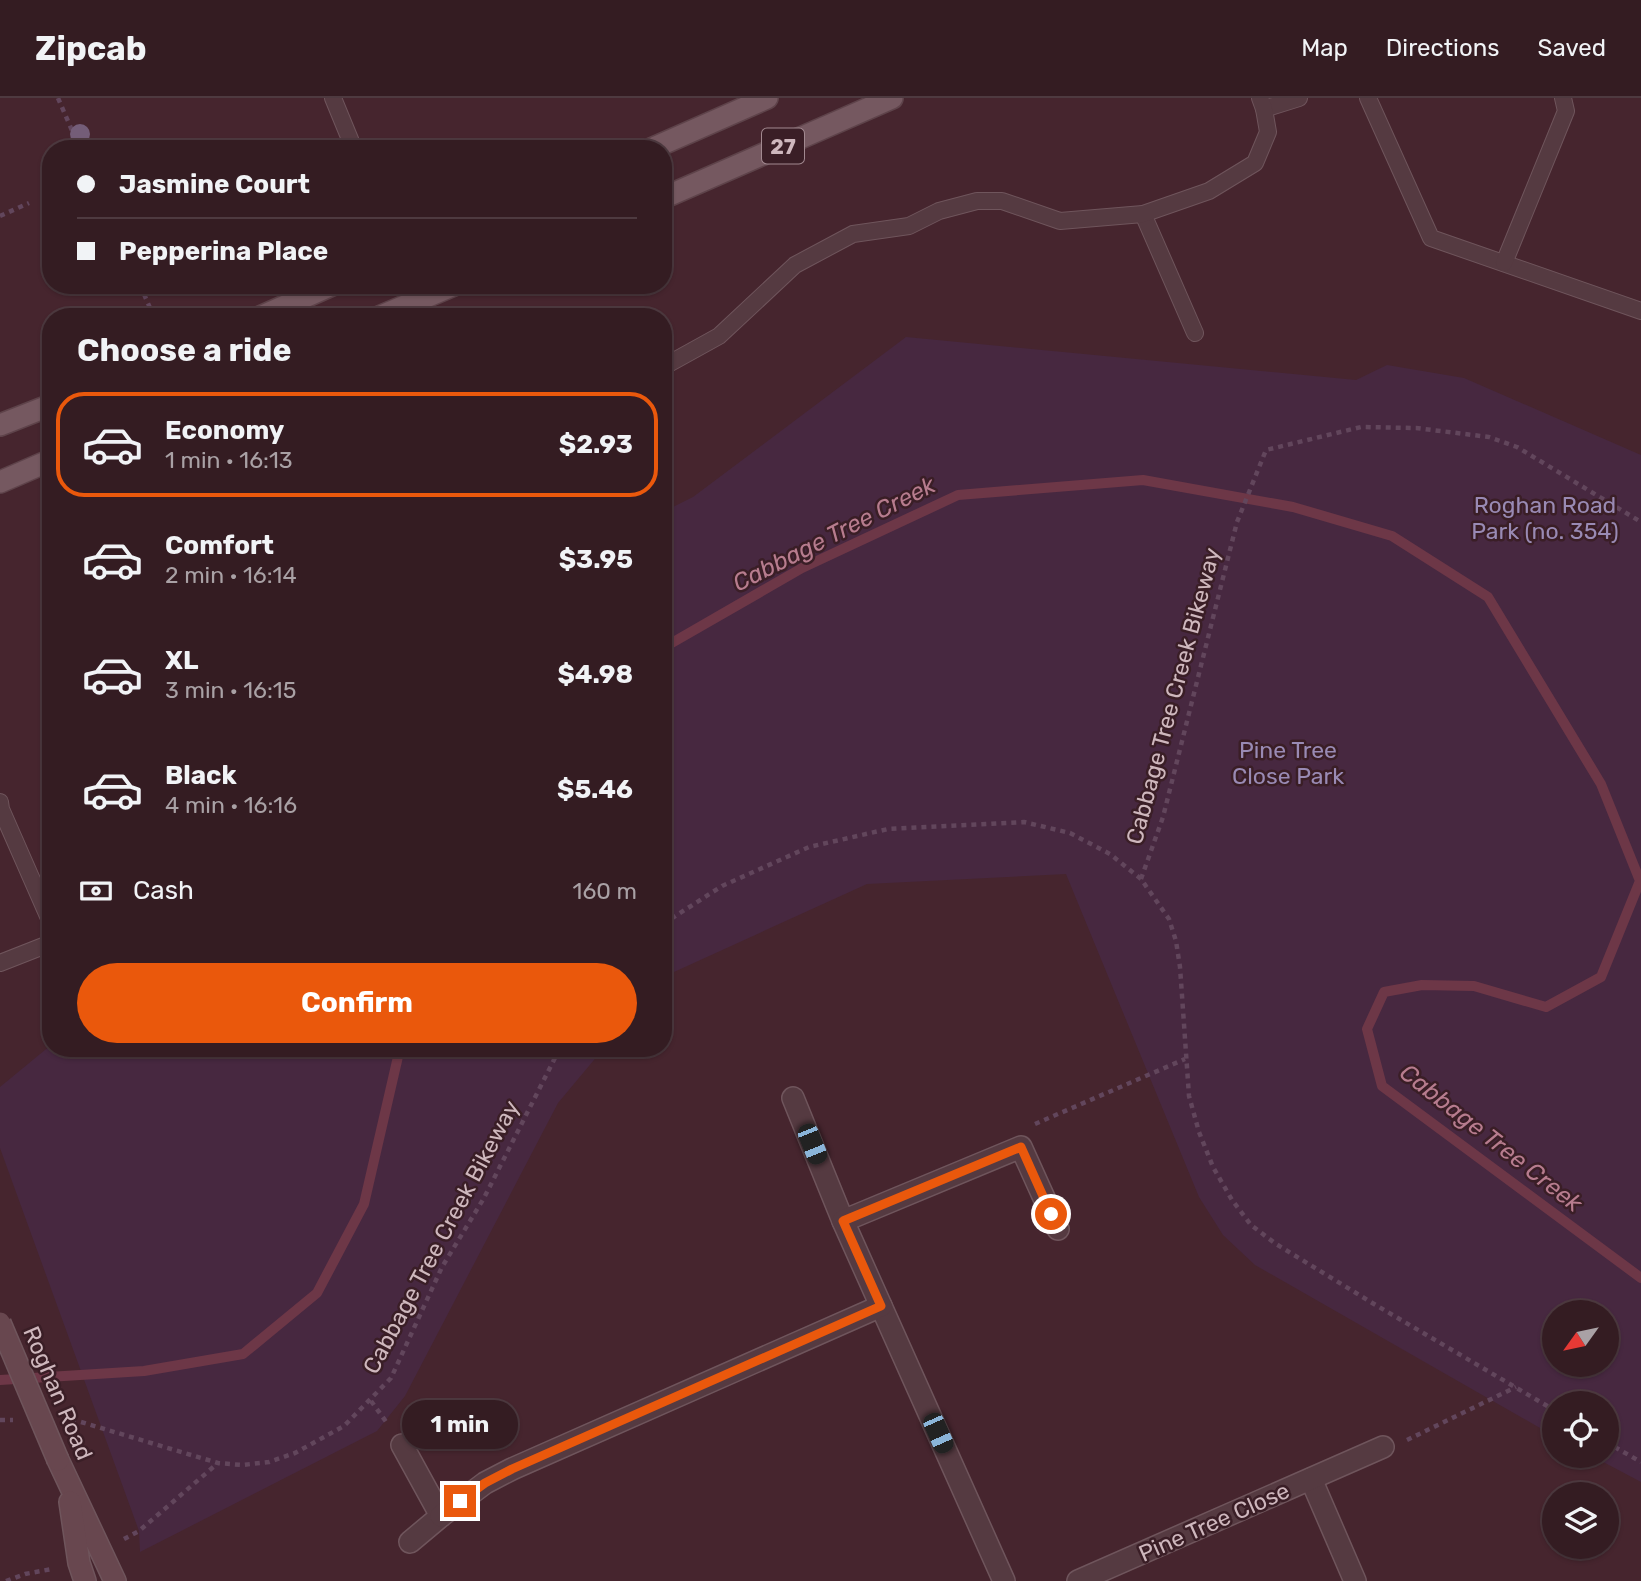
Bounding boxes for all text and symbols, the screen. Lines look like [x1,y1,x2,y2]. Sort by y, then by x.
text: Zipcab [35,29,146,68]
text: Map [1301,34,1348,62]
text: Directions [1386,34,1499,62]
text: Saved [1537,34,1606,62]
road number: 27 [762,128,804,164]
text: Jasmine Court [119,169,310,200]
text: Pepperina Place [119,236,328,267]
text: Choose a ride [77,331,291,369]
icon: car [81,413,144,476]
text: Economy [165,415,284,446]
text: $2.93 [559,429,633,460]
text: 1 min · 16:13 [165,446,293,474]
water label: Cabbage Tree Creek [728,470,941,597]
park label: Roghan Road Park (no. 354) [1471,491,1619,545]
icon: car [81,528,144,591]
text: Comfort [165,530,274,561]
text: $3.95 [559,544,633,575]
street label: Cabbage Tree Creek Bikeway [1120,544,1226,847]
text: 2 min · 16:14 [165,561,297,589]
icon: car [81,643,144,706]
text: XL [165,645,198,676]
text: $4.98 [557,659,633,690]
text: 3 min · 16:15 [165,676,296,704]
park label: Pine Tree Close Park [1232,736,1344,790]
icon: car [81,758,144,821]
text: Black [165,760,237,791]
text: $5.46 [557,774,633,805]
text: 4 min · 16:16 [165,791,297,819]
icon: cash [77,872,115,910]
text: Cash [133,875,194,906]
text: 160 m [573,877,637,905]
button: Confirm [77,963,637,1043]
water label: Cabbage Tree Creek [1394,1058,1588,1218]
street label: Cabbage Tree Creek Bikeway [357,1095,525,1379]
car [795,1121,830,1167]
route start [1035,1198,1067,1230]
north arrow [1542,1300,1619,1377]
map controls [1542,1300,1619,1559]
street label: Roghan Road [17,1322,99,1464]
button: locate [1542,1391,1619,1468]
callout: 1 min [402,1400,518,1448]
text: 1 min [431,1410,489,1438]
car [920,1410,957,1456]
street label: Pine Tree Close [1134,1476,1294,1568]
button: layers [1542,1482,1619,1559]
route end [444,1485,476,1517]

